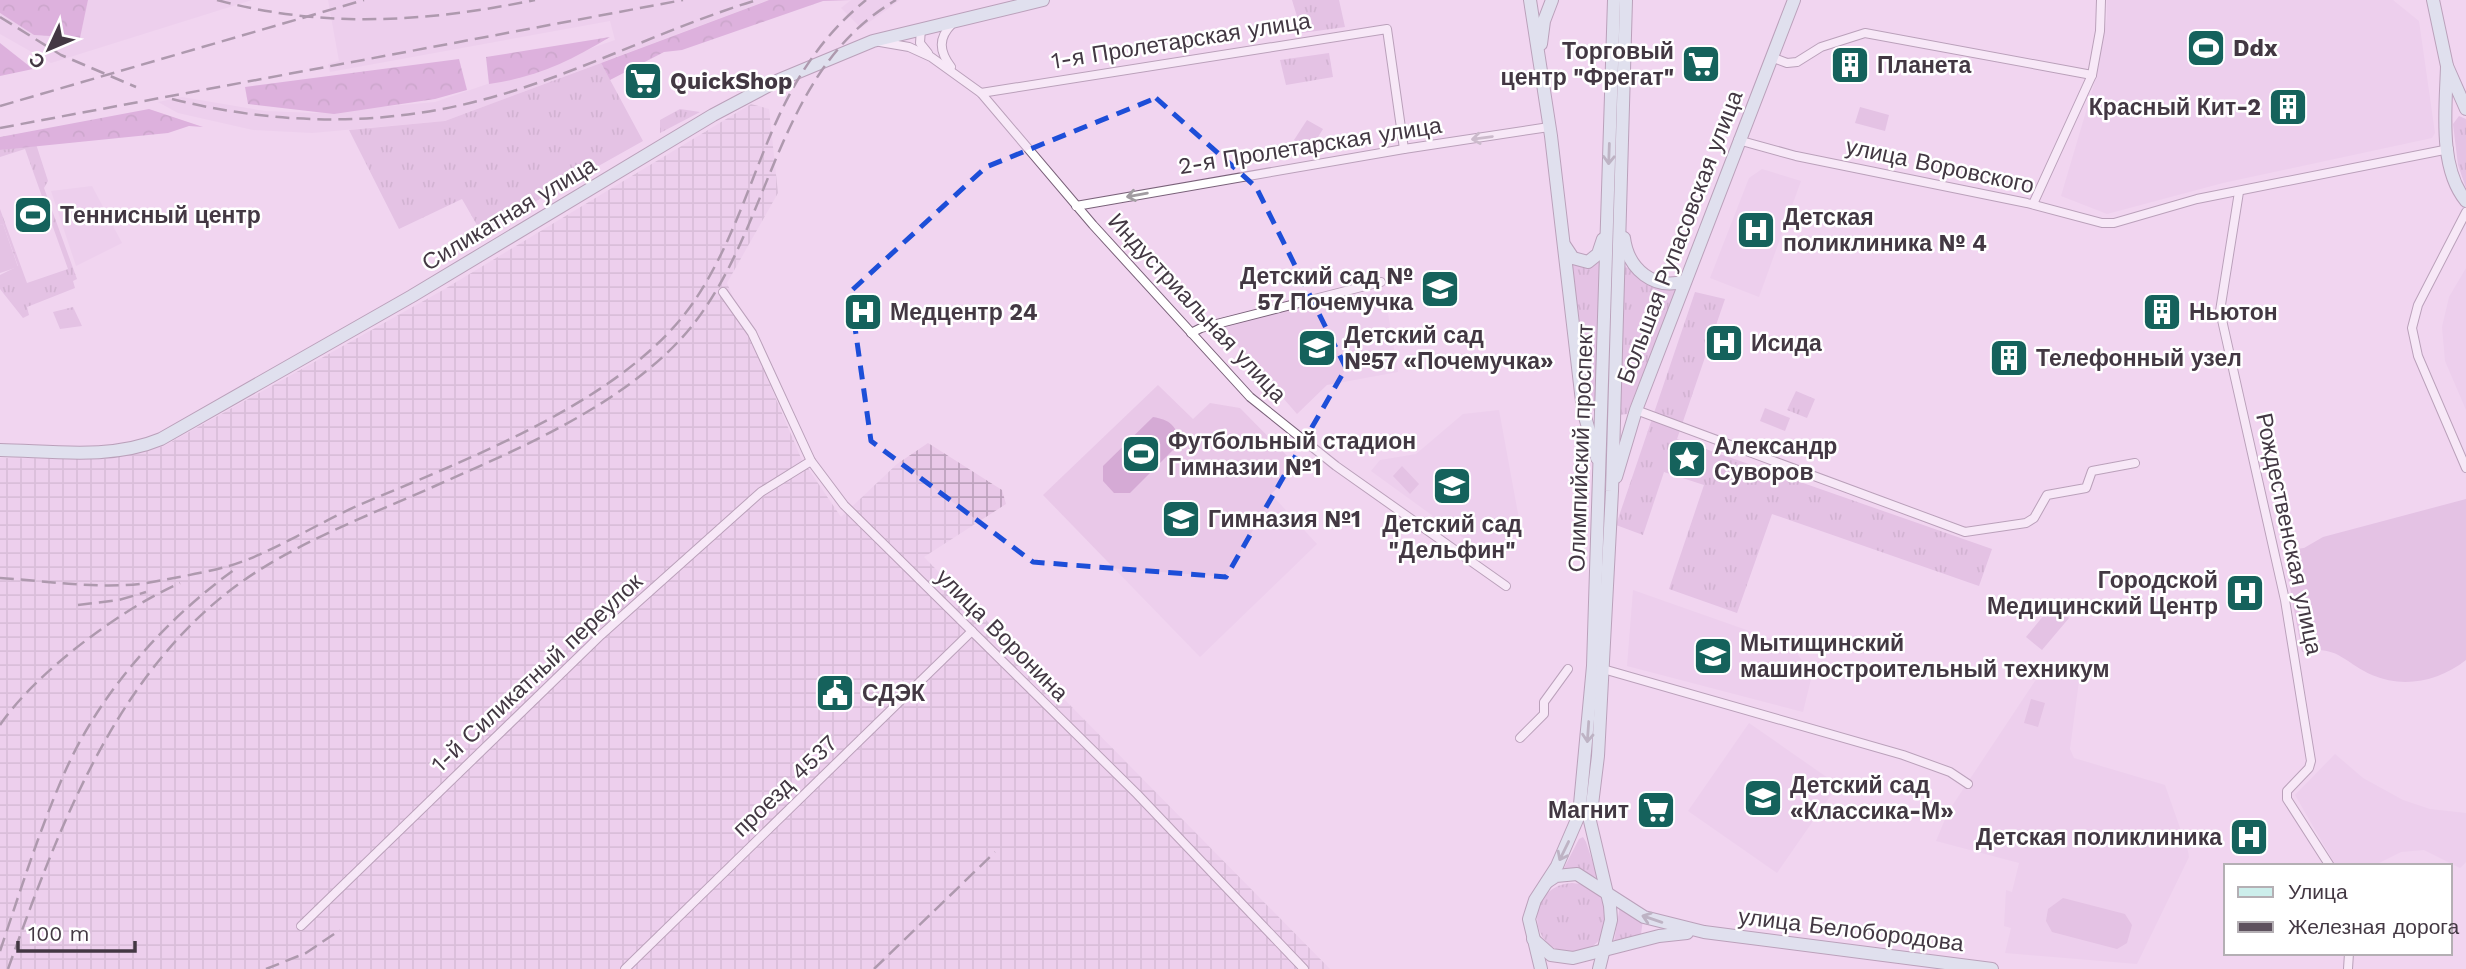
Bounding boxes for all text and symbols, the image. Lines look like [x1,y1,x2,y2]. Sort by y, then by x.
street label: 1-я Пролетарская улица [1049,7,1313,75]
north arrow [14,14,84,84]
sports icon: Ddx [2185,27,2227,69]
place label: Ddx [2233,35,2278,62]
place label: Торговый центр "Фрегат" [1501,38,1674,91]
supermarket icon: Торговый центр "Фрегат" [1680,43,1722,85]
building icon: Планета [1829,44,1871,86]
text: С [24,47,50,73]
place label: Планета [1877,52,1972,79]
supermarket icon: QuickShop [622,60,664,102]
place label: QuickShop [670,68,793,95]
building icon: Красный Кит-2 [2267,86,2309,128]
street label: Большая Рупасовская улица [1612,87,1748,387]
place label: Красный Кит-2 [2089,94,2261,121]
street label: 2-я Пролетарская улица [1176,112,1444,180]
one-way arrow [1471,131,1494,144]
street label: улица Воровского [1843,133,2037,199]
one-way arrow [1602,143,1616,166]
street label: Силикатная улица [417,151,601,277]
one-way arrow [1126,189,1149,202]
sports icon: Теннисный центр [12,194,54,236]
place label: Теннисный центр [60,202,261,229]
place label: Детская поликлиника № 4 [1783,204,1987,257]
street label: Индустриальная улица [1102,208,1292,408]
hospital icon: Детская поликлиника № 4 [1735,209,1777,251]
place label: Детский сад № 57 Почемучка [1240,263,1413,316]
school or university icon: Детский сад № 57 Почемучка [1419,268,1461,310]
hospital icon: Медцентр 24 [842,291,884,333]
building icon: Ньютон [2141,291,2183,333]
place label: Медцентр 24 [890,299,1038,326]
place label: Ньютон [2189,299,2278,326]
place label: Детский сад №57 «Почемучка» [1344,322,1553,375]
hospital icon: Исида [1703,322,1745,364]
street label: Олимпийский проспект [1563,323,1599,573]
school or university icon: Детский сад №57 «Почемучка» [1296,327,1338,369]
place label: Исида [1751,330,1822,357]
building icon: Телефонный узел [1988,337,2030,379]
place label: Телефонный узел [2036,345,2242,372]
street label: Рождественская улица [2250,411,2328,657]
place label: Футбольный стадион Гимназии №1 [1168,428,1416,481]
sports icon: Футбольный стадион Гимназии №1 [1120,433,1162,475]
place label: Александр Суворов [1714,433,1837,486]
place icon: Александр Суворов [1666,438,1708,480]
school or university icon: Детский сад "Дельфин" [1431,465,1473,507]
school or university icon: Гимназия №1 [1160,498,1202,540]
place label: Гимназия №1 [1208,506,1361,533]
place label: Детский сад "Дельфин" [1382,511,1522,564]
street label: улица Воронина [930,563,1074,707]
place label: Городской Медицинский Центр [1987,567,2218,620]
street label: 1-й Силикатный переулок [426,568,649,778]
hospital icon: Городской Медицинский Центр [2224,572,2266,614]
place label: Мытищинский машиностроительный техникум [1740,630,2109,683]
school or university icon: Мытищинский машиностроительный техникум [1692,635,1734,677]
public building icon: СДЭК [814,672,856,714]
place label: СДЭК [862,680,926,707]
one-way arrow [1581,721,1594,743]
street label: проезд 4537 [727,730,843,842]
place label: Детский сад «Классика-М» [1790,772,1954,825]
school or university icon: Детский сад «Классика-М» [1742,777,1784,819]
supermarket icon: Магнит [1635,789,1677,831]
place label: Магнит [1548,797,1629,824]
hospital icon: Детская поликлиника [2228,816,2270,858]
place label: Детская поликлиника [1976,824,2222,851]
one-way arrow [1557,840,1571,861]
legend [2224,864,2452,955]
text: Улица [2288,879,2348,904]
street label: улица Белобородова [1737,903,1965,957]
scale bar [18,909,135,953]
one-way arrow [1642,912,1664,924]
text: Железная дорога [2288,914,2460,939]
text: 100 m [28,921,90,946]

